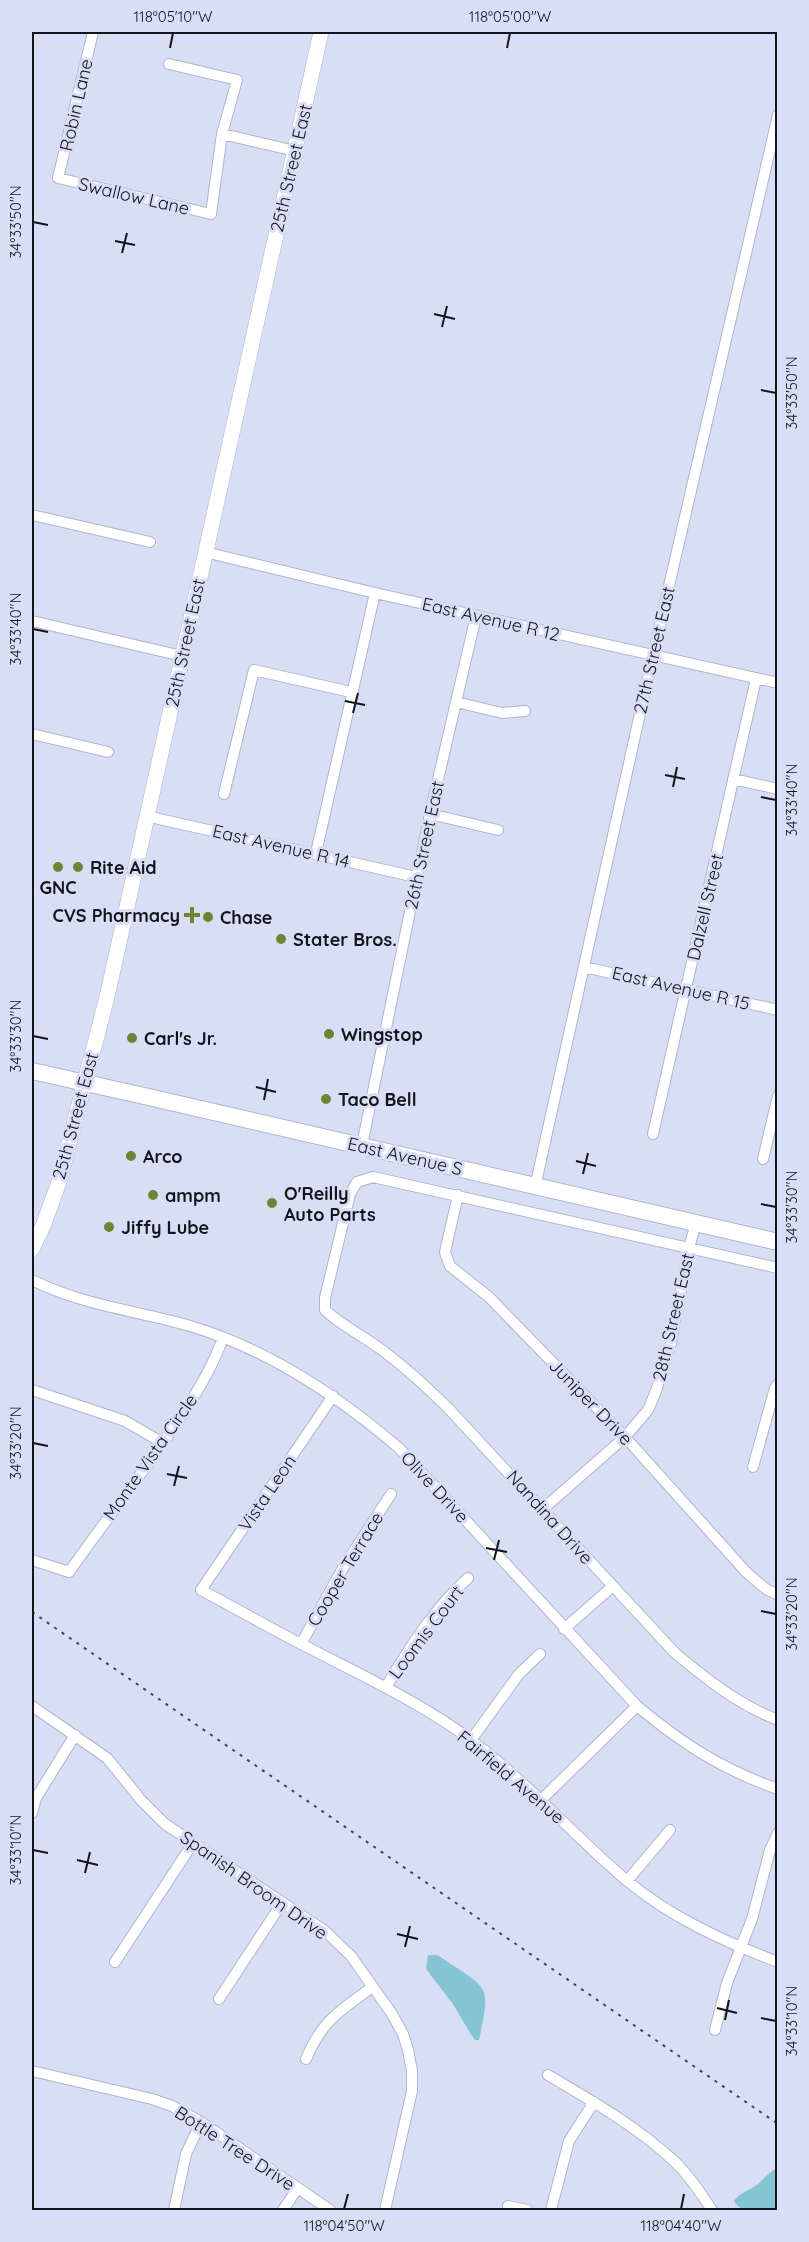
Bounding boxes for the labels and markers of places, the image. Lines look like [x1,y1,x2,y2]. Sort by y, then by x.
place label: Rite Aid [90,856,157,879]
marker: GNC [51,860,65,874]
marker: Rite Aid [71,860,85,874]
place label: GNC [39,876,77,899]
place label: CVS Pharmacy [53,904,180,927]
place label: Chase [220,906,272,929]
marker: CVS Pharmacy [185,908,199,922]
marker: Chase [201,910,215,924]
place label: Stater Bros. [293,928,397,951]
marker: Stater Bros. [274,932,288,946]
place label: Wingstop [341,1023,423,1046]
place label: Carl's Jr. [144,1027,217,1050]
marker: Wingstop [322,1027,336,1041]
marker: Carl's Jr. [125,1031,139,1045]
place label: Taco Bell [338,1088,417,1111]
marker: Taco Bell [319,1092,333,1106]
place label: Arco [143,1145,183,1168]
marker: Arco [124,1149,138,1163]
place label: O'Reilly Auto Parts [284,1182,376,1226]
place label: ampm [165,1184,221,1207]
marker: ampm [146,1188,160,1202]
marker: O'Reilly Auto Parts [265,1196,279,1210]
place label: Jiffy Lube [121,1216,209,1239]
marker: Jiffy Lube [102,1220,116,1234]

